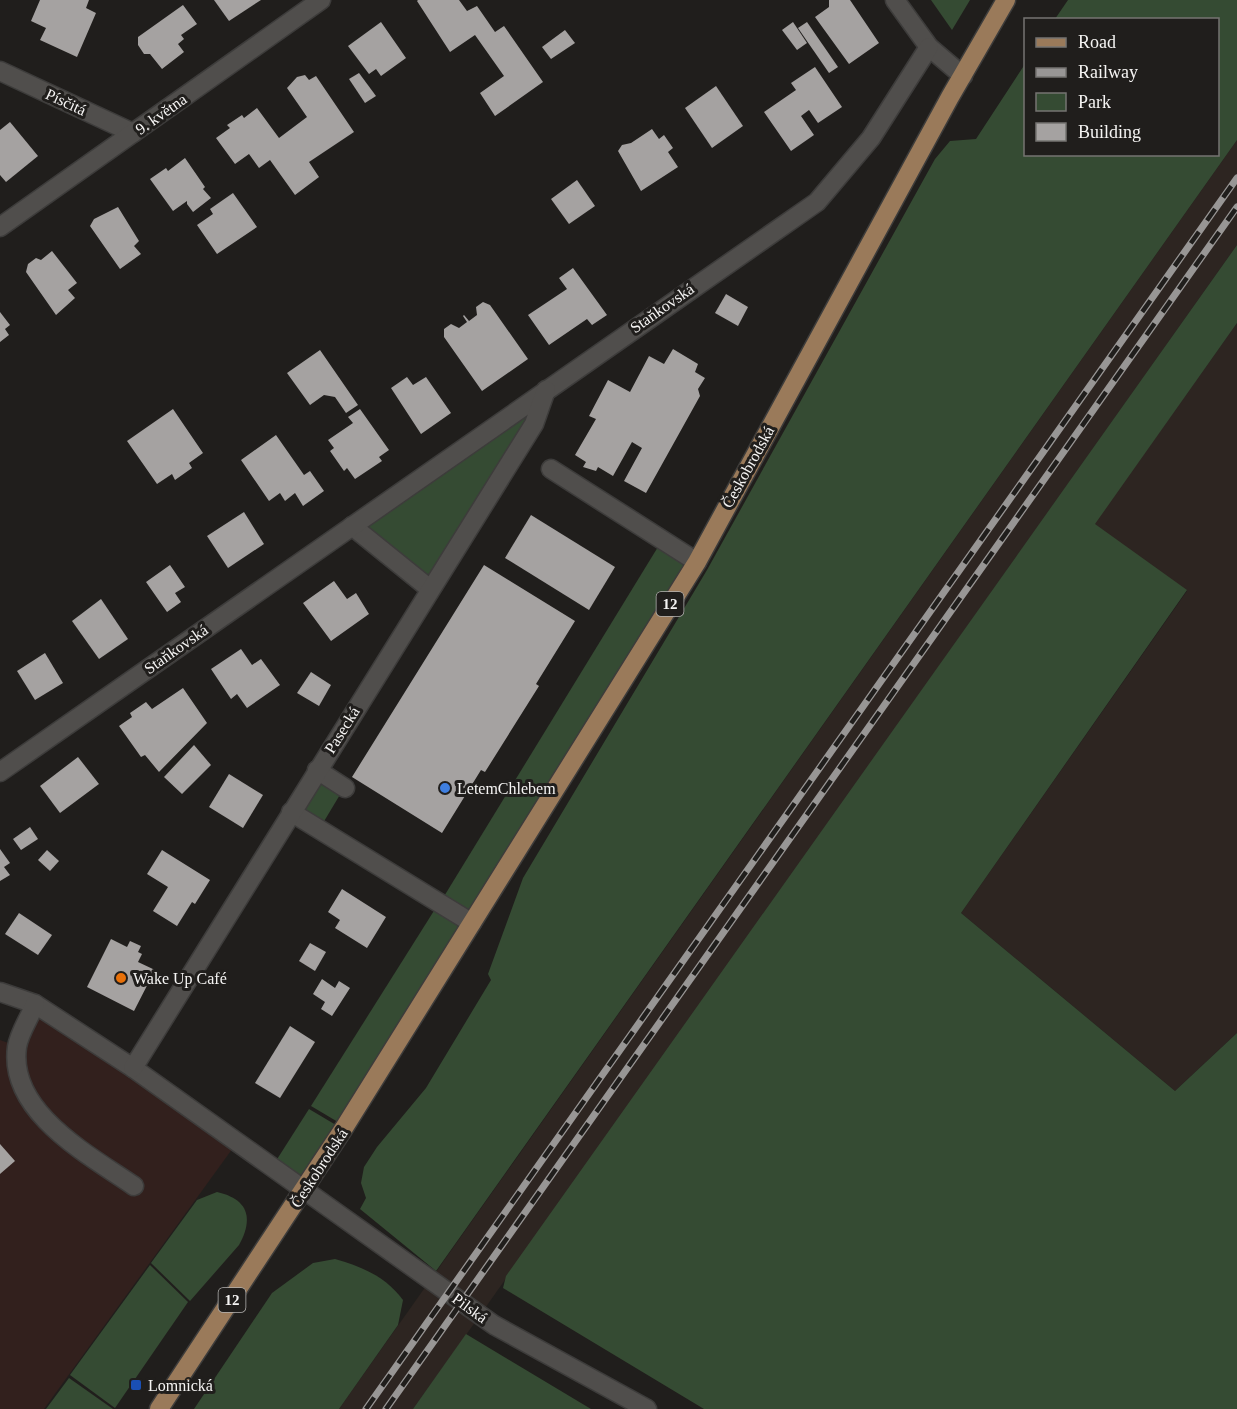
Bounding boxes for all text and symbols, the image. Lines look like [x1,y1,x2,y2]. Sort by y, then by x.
legend [1024,18,1219,156]
text: Road [1078,32,1116,52]
text: Railway [1078,62,1138,82]
street label: Písčitá [43,85,89,119]
street label: 9. května [132,90,190,138]
text: Park [1078,92,1111,112]
text: Building [1078,122,1141,142]
street label: Staňkovská [627,280,697,336]
street label: Českobrodská [718,423,777,511]
road number: 12 [656,592,684,616]
street label: Staňkovská [141,621,211,677]
street label: Pasecká [321,704,363,756]
place label: LetemChlebem [457,780,556,797]
marker: LetemChlebem [438,781,452,795]
place label: Wake Up Café [133,970,227,988]
marker: Wake Up Café [114,971,128,985]
street label: Českobrodská [286,1125,351,1211]
road number: 12 [218,1288,246,1312]
street label: Pilská [449,1290,491,1326]
place label: Lomnická [148,1377,213,1394]
marker: Lomnická [129,1378,143,1392]

